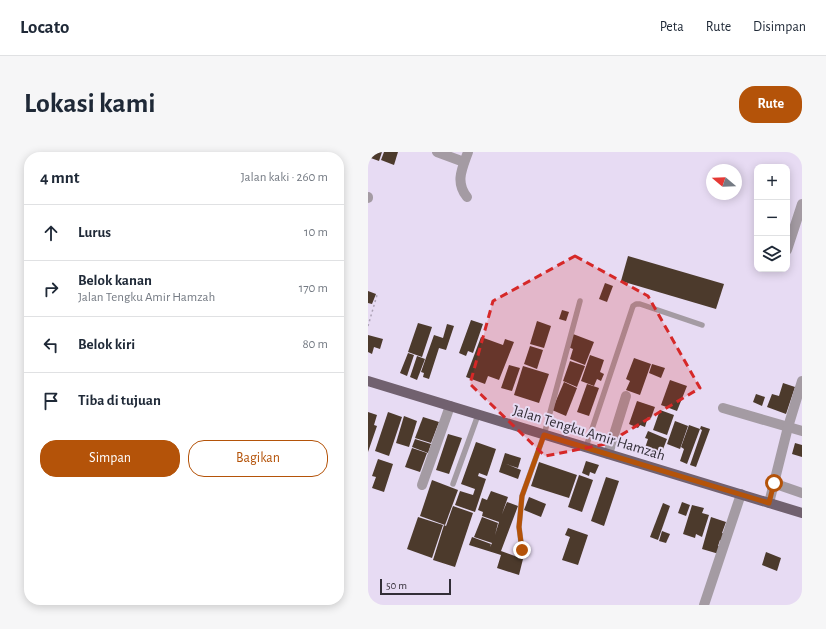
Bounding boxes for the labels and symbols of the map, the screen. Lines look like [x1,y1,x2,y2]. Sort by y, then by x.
north arrow [706,164,742,200]
street label: Jalan Tengku Amir Hamzah [511,403,667,463]
route start [765,474,783,492]
route end [513,541,531,559]
scale bar [380,577,451,596]

